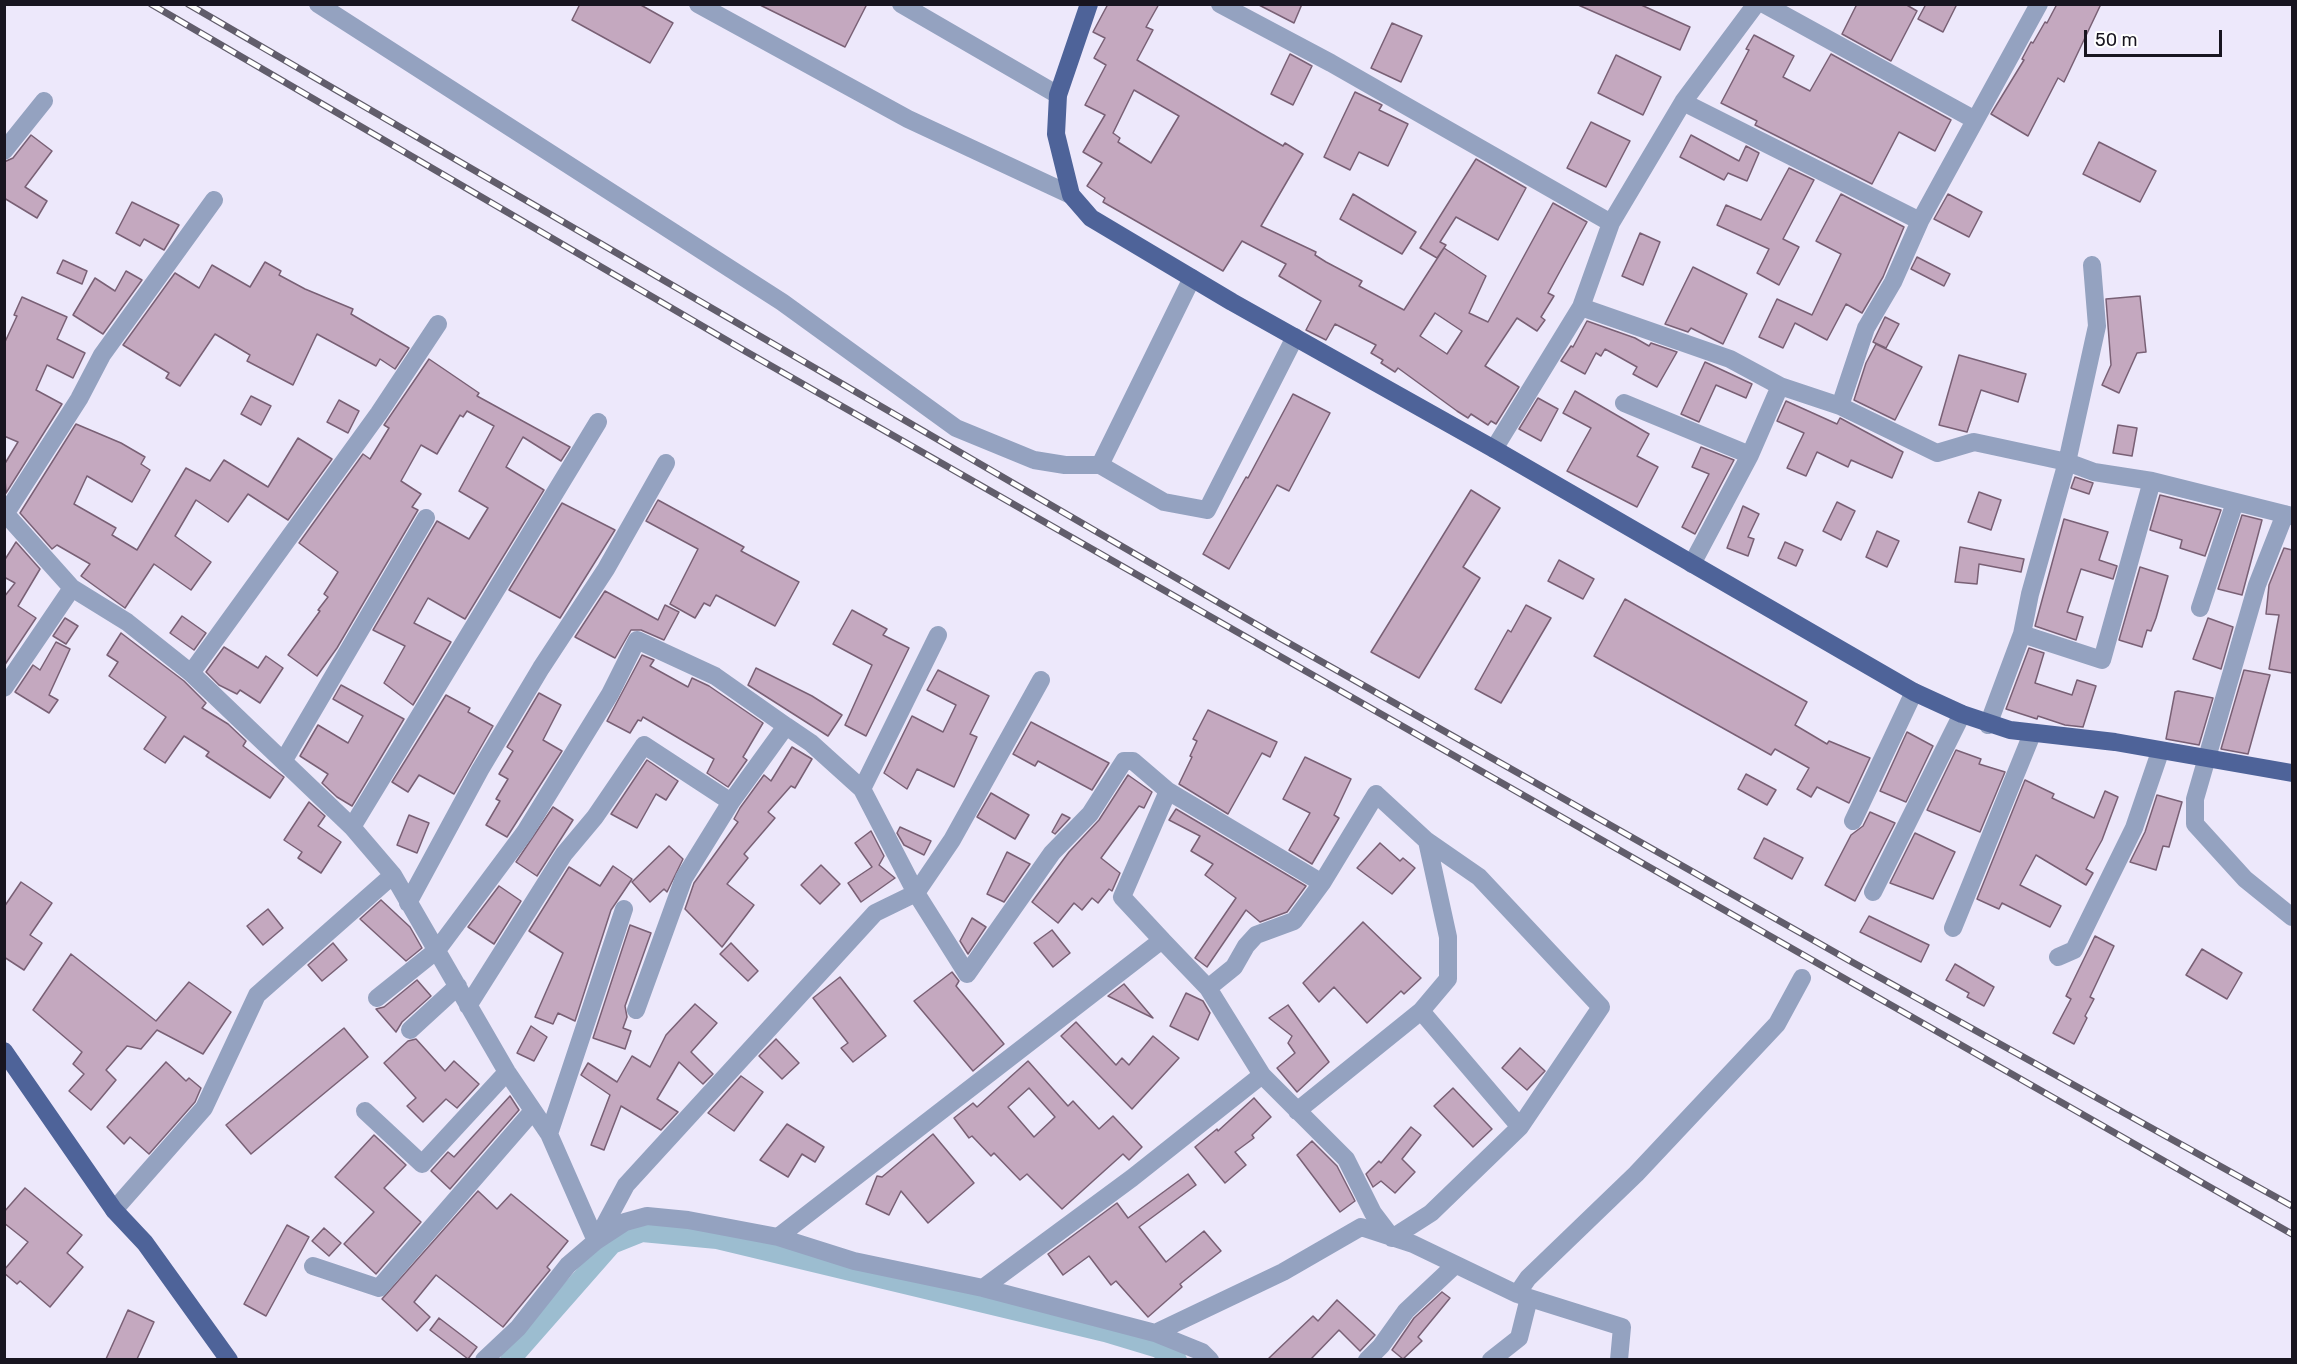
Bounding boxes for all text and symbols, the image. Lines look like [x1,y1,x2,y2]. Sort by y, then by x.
scale bar [2087,18,2225,56]
text: 50 m [2095,29,2138,51]

